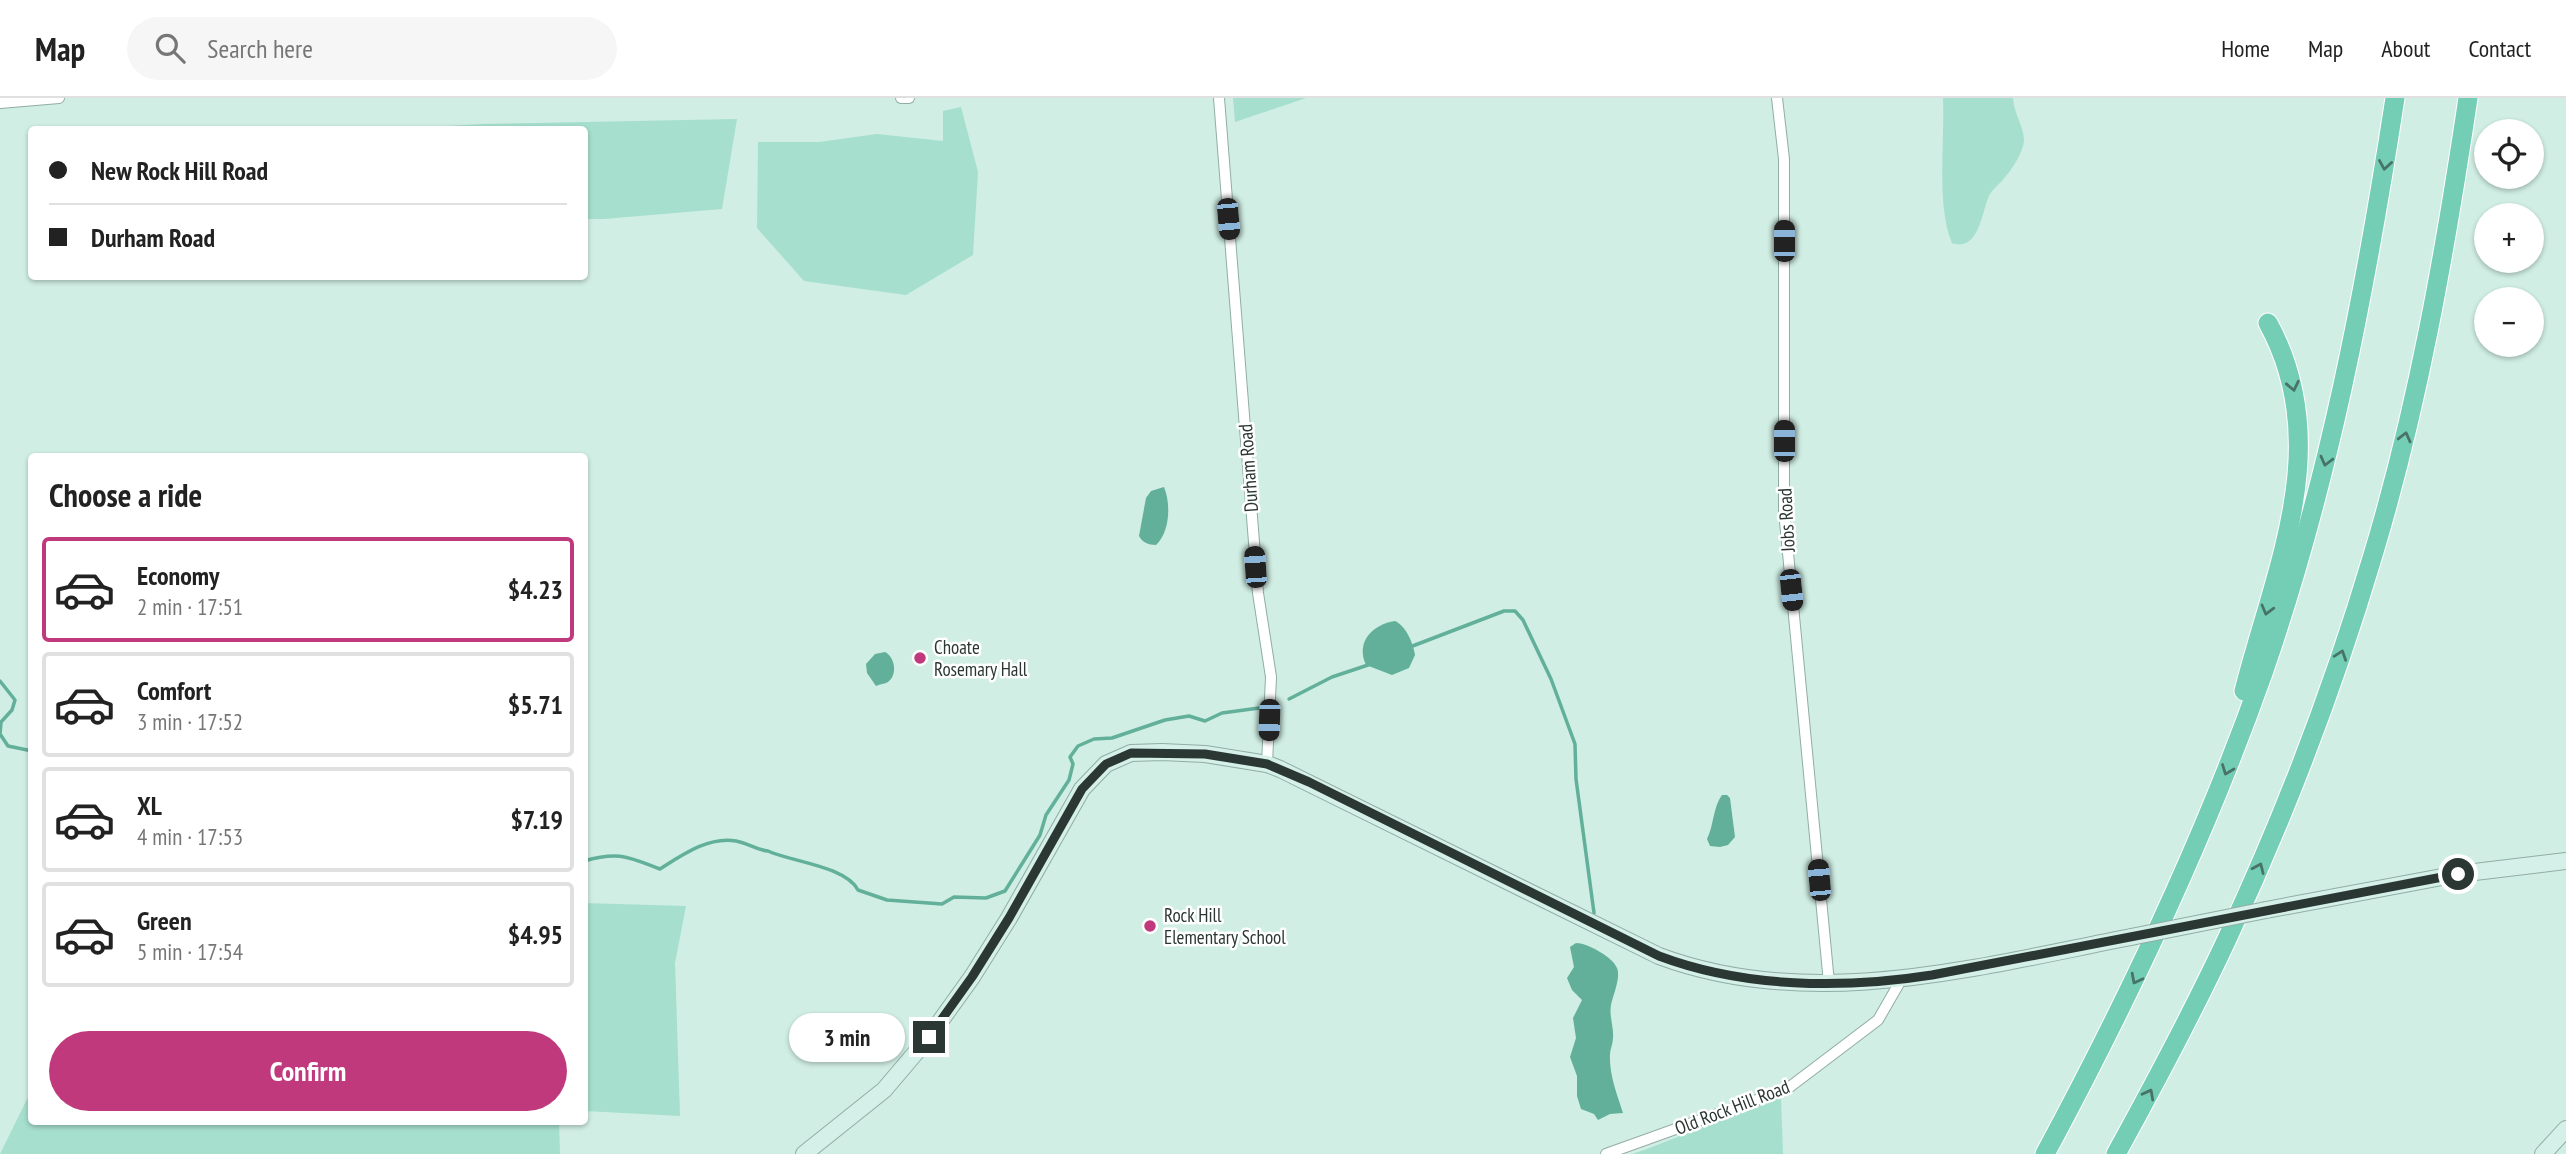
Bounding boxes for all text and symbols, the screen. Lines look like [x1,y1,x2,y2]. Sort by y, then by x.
search box [127,17,617,80]
text: Map [35,27,85,70]
icon: search [151,29,189,67]
text: Search here [207,32,313,65]
text: Home [2221,33,2270,64]
text: Map [2308,33,2343,64]
text: About [2381,33,2430,64]
text: Contact [2468,33,2531,64]
map controls [2474,119,2544,357]
button: locate [2474,119,2544,189]
text: New Rock Hill Road [91,154,268,187]
one-way arrow [2377,160,2392,171]
car [1216,197,1241,241]
button: + [2474,203,2544,273]
car [1774,220,1795,262]
text: Durham Road [91,221,215,254]
button: − [2474,287,2544,357]
one-way arrow [2285,380,2300,392]
car [1774,420,1795,462]
street label: Durham Road [1233,423,1263,513]
one-way arrow [2396,431,2411,443]
one-way arrow [2320,454,2334,466]
text: Choose a ride [49,474,202,516]
street label: Jobs Road [1772,487,1800,554]
car [1244,545,1267,589]
icon: car [53,558,116,621]
text: Economy [137,559,219,592]
car [1779,568,1804,612]
text: $4.23 [508,573,563,606]
text: 2 min · 17:51 [137,592,243,621]
one-way arrow [2261,603,2275,615]
place label: Choate Rosemary Hall [934,635,1028,681]
marker: Choate Rosemary Hall [912,650,928,666]
one-way arrow [2333,650,2347,662]
icon: car [53,673,116,736]
text: Comfort [137,674,211,707]
text: $5.71 [508,688,563,721]
car [1258,699,1281,741]
text: 3 min · 17:52 [137,707,243,736]
one-way arrow [2221,764,2235,776]
icon: car [53,788,116,851]
text: XL [137,789,162,822]
text: $7.19 [510,803,563,836]
text: 4 min · 17:53 [137,822,243,851]
car [1807,858,1832,902]
route start [2442,858,2474,890]
one-way arrow [2251,862,2265,875]
icon: car [53,903,116,966]
place label: Rock Hill Elementary School [1164,903,1286,949]
text: Green [137,904,192,937]
text: $4.95 [508,918,563,951]
marker: Rock Hill Elementary School [1142,918,1158,934]
text: 5 min · 17:54 [137,937,243,966]
one-way arrow [2131,972,2145,984]
callout: 3 min [789,1012,904,1062]
route end [913,1021,945,1053]
text: 3 min [824,1023,870,1052]
button: Confirm [49,1031,567,1111]
street label: Old Rock Hill Road [1671,1074,1793,1140]
one-way arrow [2140,1089,2154,1101]

